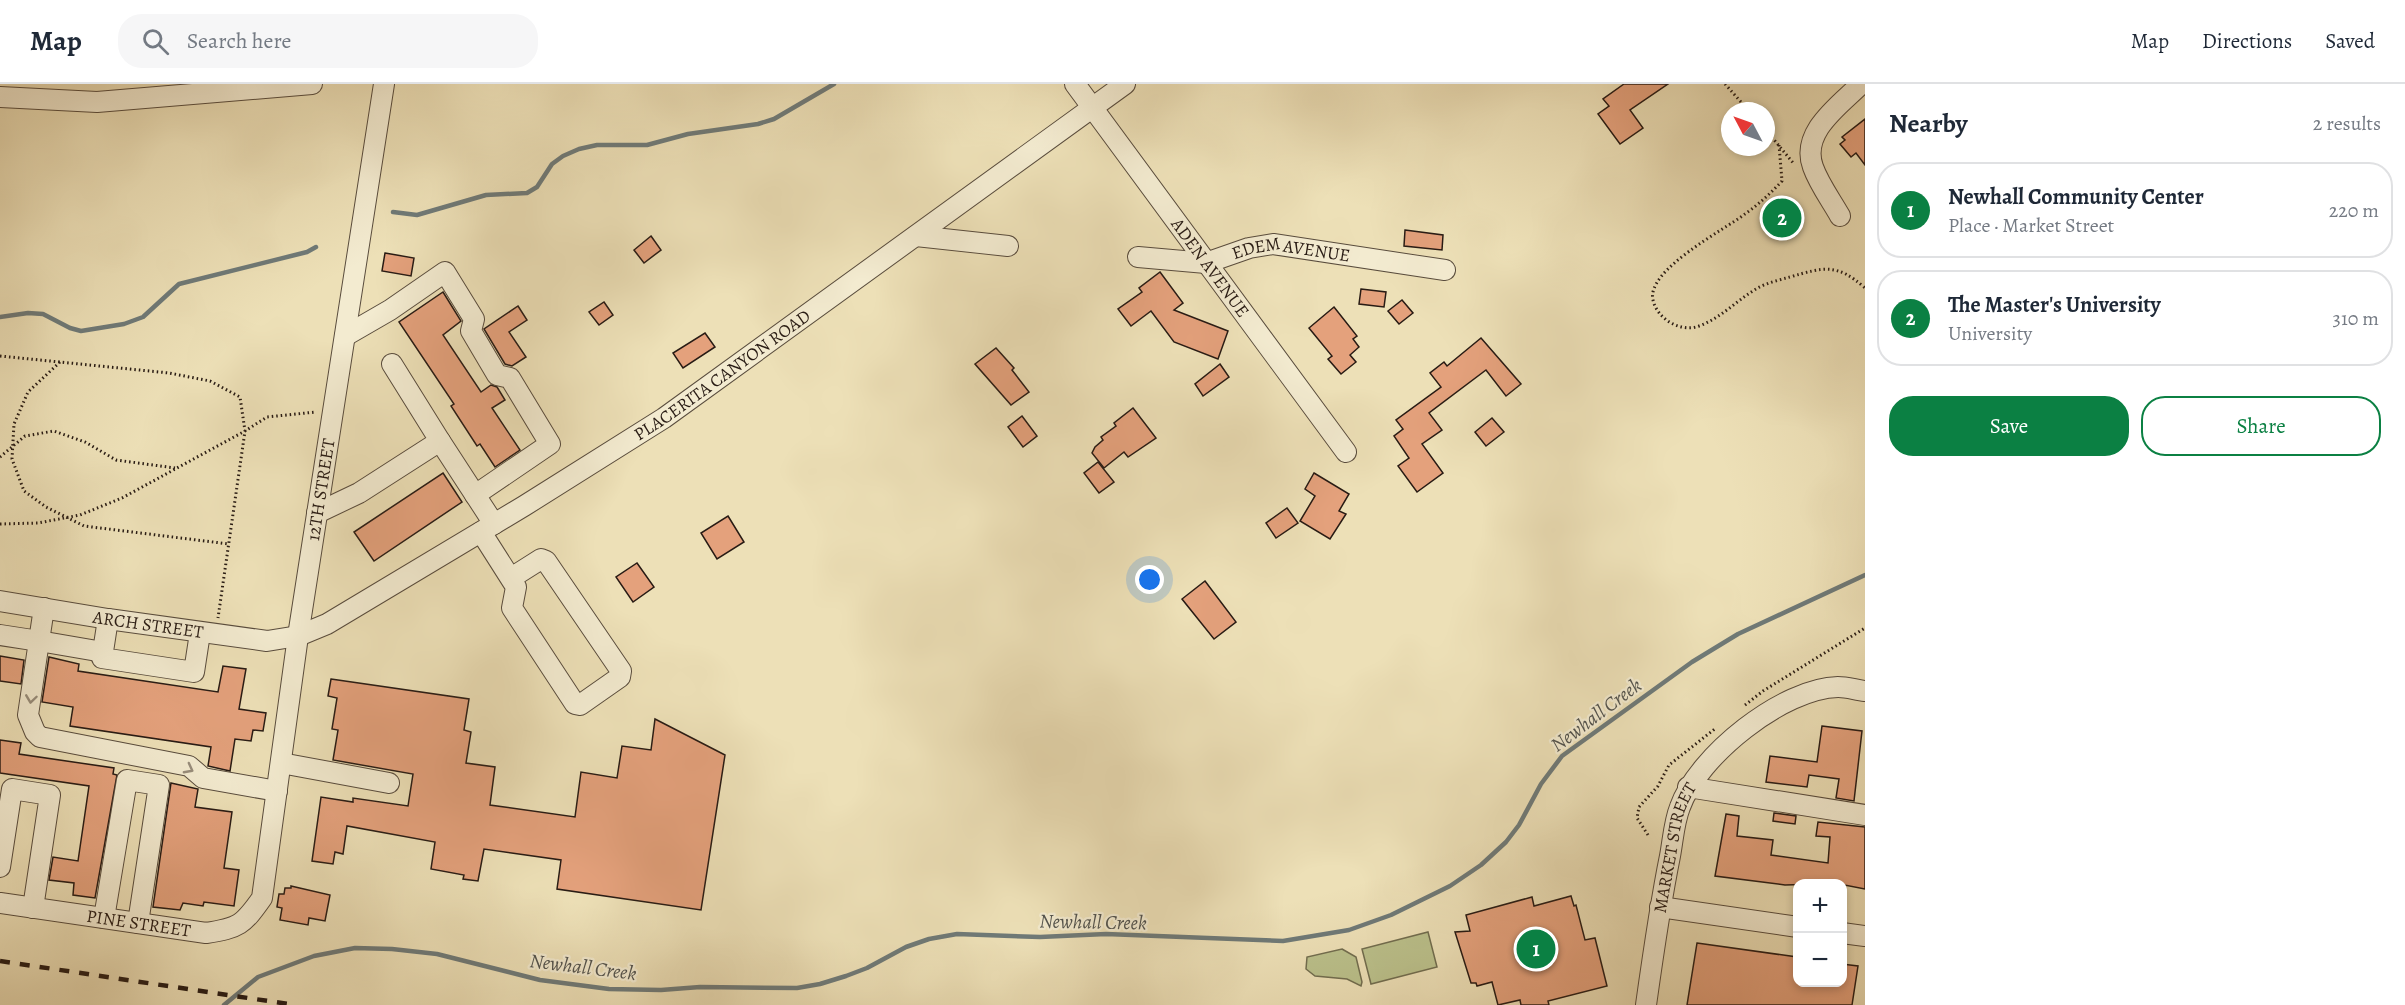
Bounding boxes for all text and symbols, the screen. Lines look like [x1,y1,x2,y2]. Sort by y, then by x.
search box [118,14,538,68]
text: Map [30,22,82,60]
icon: search [139,25,172,58]
text: Search here [187,26,291,56]
text: Map [2131,27,2169,55]
text: Directions [2202,27,2292,55]
text: Saved [2325,27,2375,55]
north arrow [1721,102,1775,156]
text: Nearby [1889,106,1968,141]
text: 2 results [2313,110,2381,137]
text: Newhall Community Center [1948,182,2204,212]
pin: 2 [1762,196,1802,240]
text: 1 [1907,197,1914,224]
text: 220 m [2329,197,2379,224]
street label: ADEN AVENUE [1165,212,1255,322]
text: Place · Market Street [1948,212,2114,239]
street label: EDEM AVENUE [1228,231,1352,268]
text: The Master's University [1948,290,2161,320]
street label: PLACERITA CANYON ROAD [629,304,815,446]
text: 2 [1906,305,1915,332]
text: 310 m [2333,305,2379,332]
text: University [1948,320,2032,347]
button: Save [1889,396,2129,456]
button: Share [2141,396,2381,456]
street label: 12TH STREET [301,437,341,543]
your location [1135,565,1164,594]
street label: ARCH STREET [90,605,205,644]
water label: Newhall Creek [1545,672,1647,758]
one-way arrow [25,695,37,704]
one-way arrow [183,762,194,774]
street label: MARKET STREET [1648,778,1702,915]
map controls [1793,879,1847,987]
button: + [1793,879,1847,933]
street label: PINE STREET [85,904,192,943]
water label: Newhall Creek [1039,908,1147,936]
pin: 1 [1516,926,1556,972]
button: − [1793,933,1847,987]
water label: Newhall Creek [528,947,638,987]

